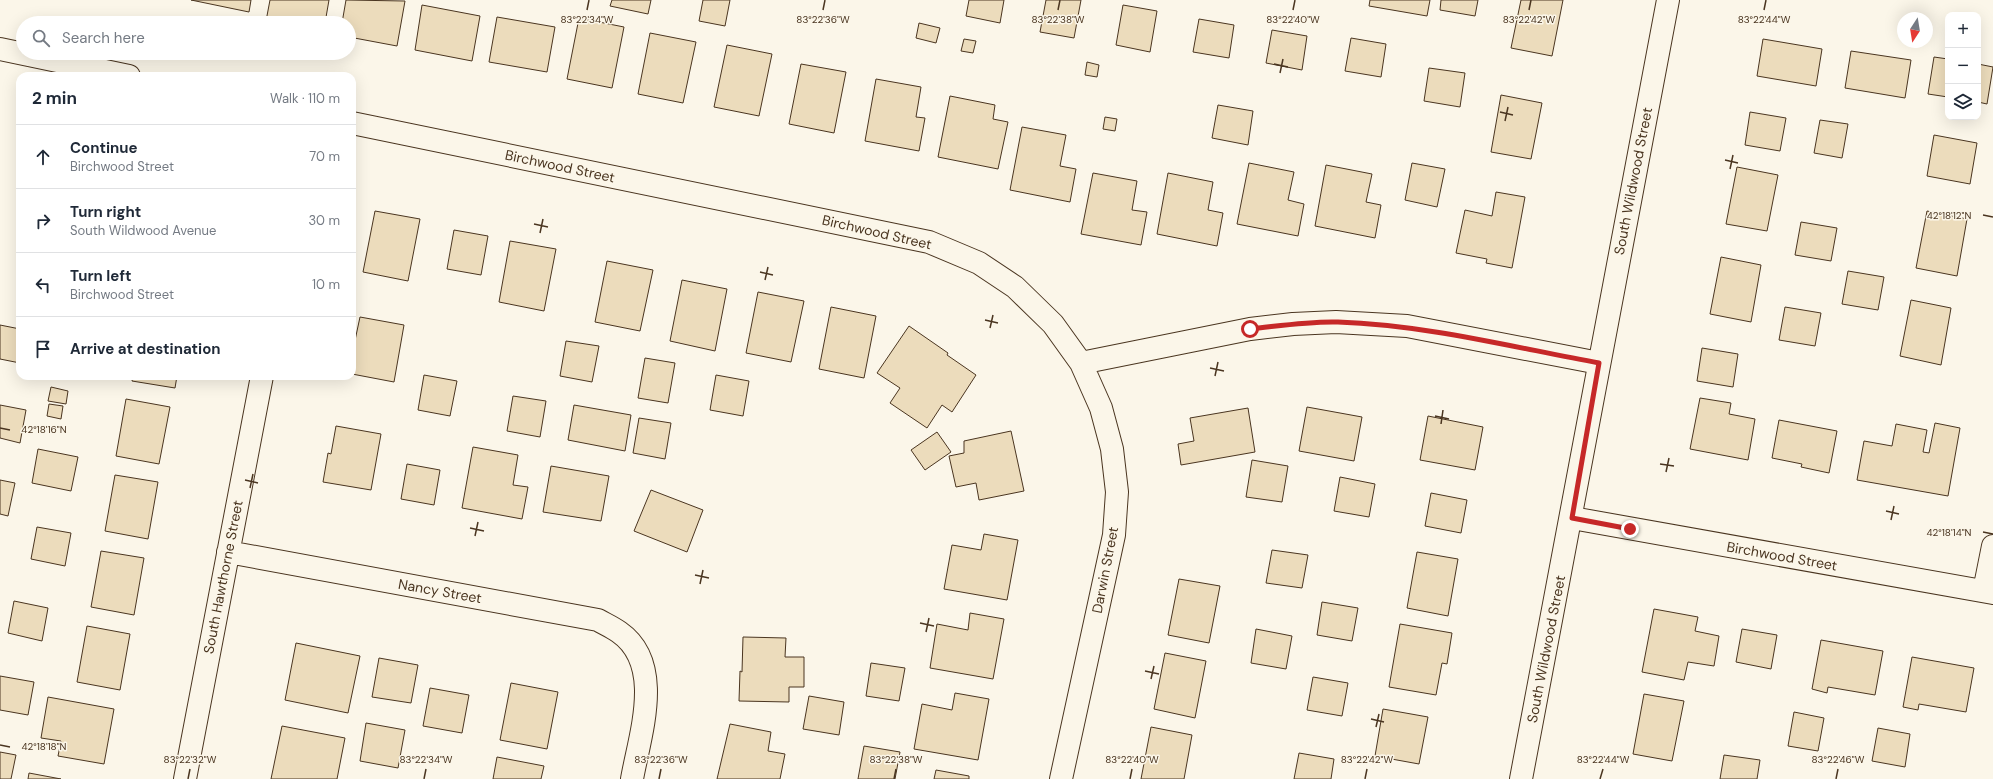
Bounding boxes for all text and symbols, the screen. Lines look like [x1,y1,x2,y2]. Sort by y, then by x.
north arrow [1897,12,1933,48]
map controls [1945,12,1981,120]
button: + [1945,12,1981,48]
text: 83°22'34"W [560,13,614,26]
text: 83°22'36"W [796,13,850,26]
text: 83°22'38"W [1031,13,1085,26]
text: 83°22'40"W [1266,13,1320,26]
text: 83°22'42"W [1503,13,1556,26]
text: 83°22'44"W [1738,13,1791,26]
search box [16,16,356,60]
icon: search [30,27,52,49]
text: Search here [62,28,145,48]
button: − [1945,48,1981,84]
button: layers [1945,84,1981,120]
text: 2 min [32,87,77,109]
text: Walk · 110 m [270,90,340,107]
street label: South Wildwood Street [1610,106,1656,256]
text: Continue [70,138,138,158]
icon: ahead [32,146,54,168]
street label: Birchwood Street [503,146,617,186]
text: 70 m [309,148,340,165]
text: Birchwood Street [70,158,174,175]
text: Turn right [70,202,141,222]
text: 42°18'12"N [1927,209,1971,222]
icon: right [32,210,54,232]
street label: Birchwood Street [820,211,934,253]
text: 30 m [308,212,340,229]
text: South Wildwood Avenue [70,222,216,239]
text: Turn left [70,266,131,286]
icon: left [32,274,54,296]
text: 10 m [312,276,340,293]
text: Birchwood Street [70,286,174,303]
route start [1241,320,1259,338]
icon: arrive [32,338,54,360]
text: Arrive at destination [70,339,221,359]
text: 42°18'16"N [21,423,67,436]
street label: South Hawthorne Street [199,499,247,655]
route end [1621,520,1639,538]
street label: Darwin Street [1088,525,1122,615]
text: 42°18'14"N [1926,526,1972,539]
street label: Birchwood Street [1725,537,1839,575]
street label: South Wildwood Street [1523,574,1569,724]
street label: Nancy Street [397,575,483,607]
text: 42°18'18"N [21,740,67,753]
text: 83°22'32"W [164,753,217,766]
text: 83°22'34"W [399,753,453,766]
text: 83°22'36"W [634,753,688,766]
text: 83°22'38"W [869,753,923,766]
text: 83°22'40"W [1105,753,1159,766]
text: 83°22'42"W [1341,753,1394,766]
text: 83°22'44"W [1577,753,1630,766]
text: 83°22'46"W [1812,753,1865,766]

